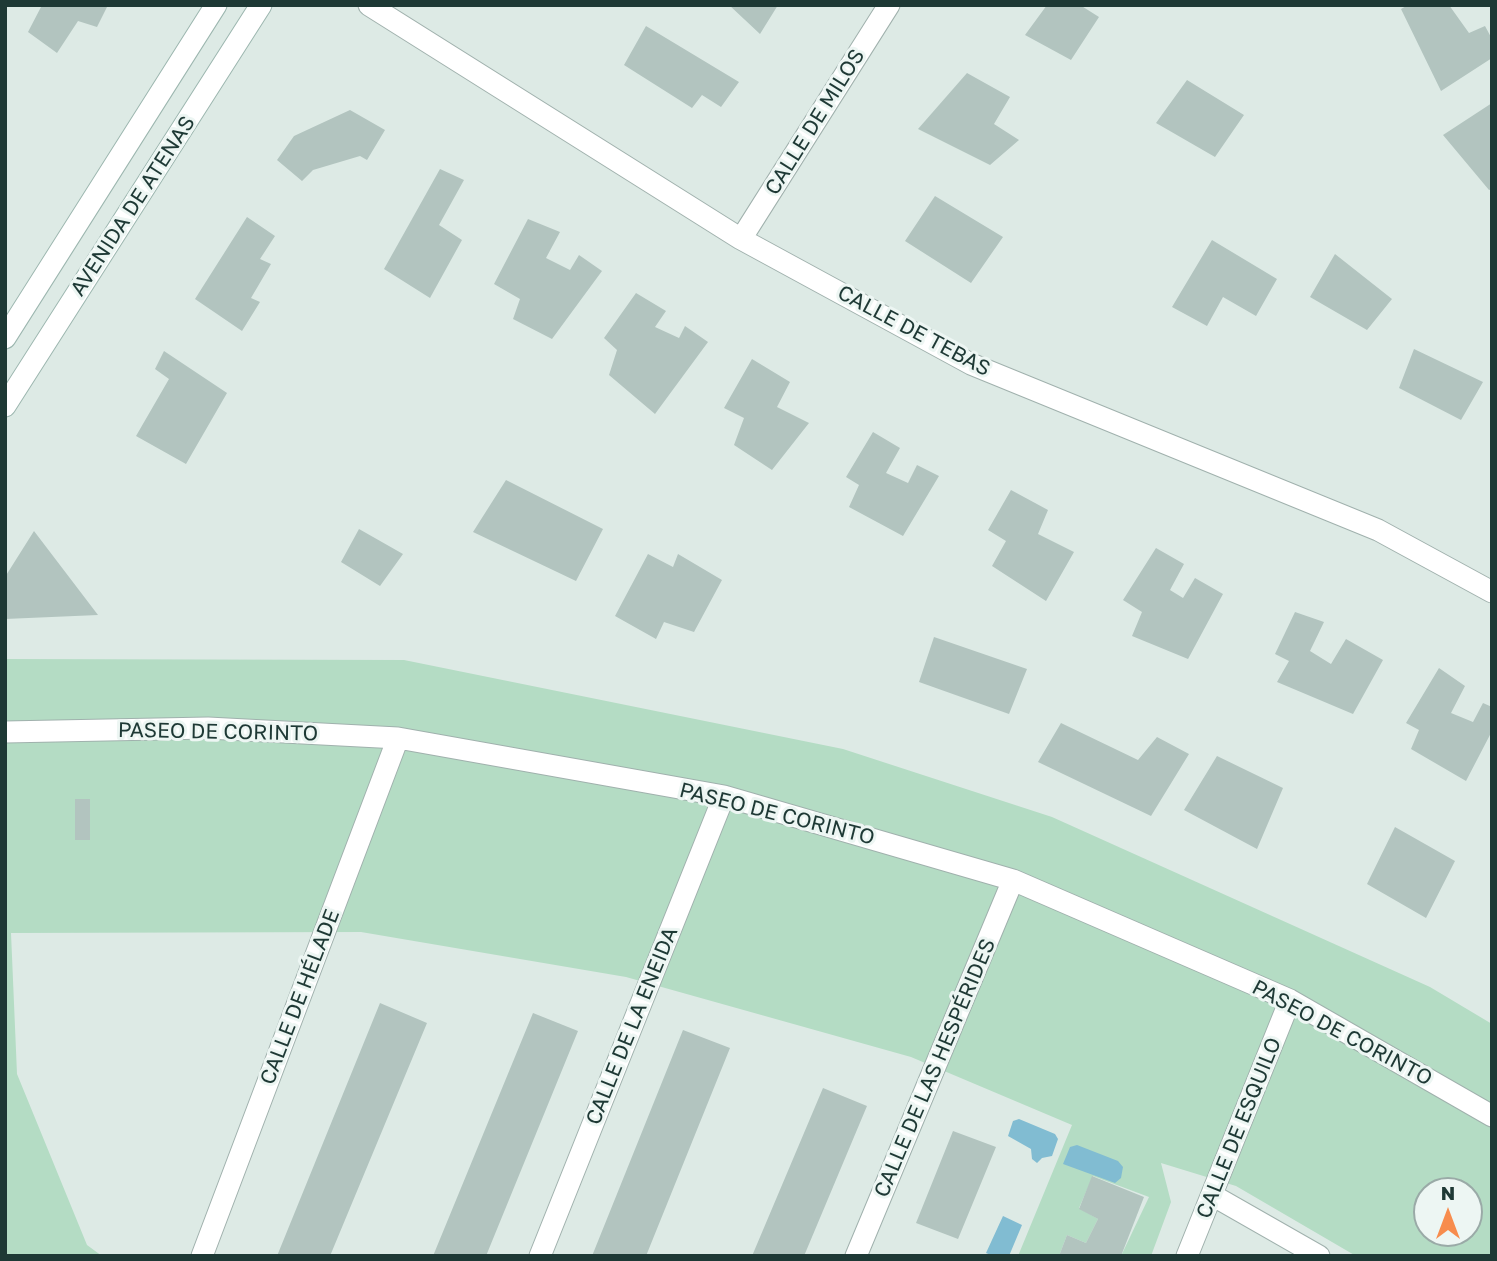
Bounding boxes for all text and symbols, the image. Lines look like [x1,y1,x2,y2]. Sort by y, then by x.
street label: CALLE DE MILOS [760,44,870,200]
street label: AVENIDA DE ATENAS [65,111,201,301]
street label: CALLE DE TEBAS [833,280,995,382]
street label: PASEO DE CORINTO [118,718,318,746]
street label: PASEO DE CORINTO [677,778,877,850]
street label: CALLE DE HÉLADE [255,906,345,1088]
street label: CALLE DE LA ENEIDA [581,923,683,1129]
street label: CALLE DE LAS HESPÉRIDES [869,935,1001,1201]
street label: PASEO DE CORINTO [1248,975,1436,1091]
street label: CALLE DE ESQUILO [1191,1034,1287,1222]
north arrow [1413,1177,1483,1247]
text: N [1441,1181,1455,1204]

